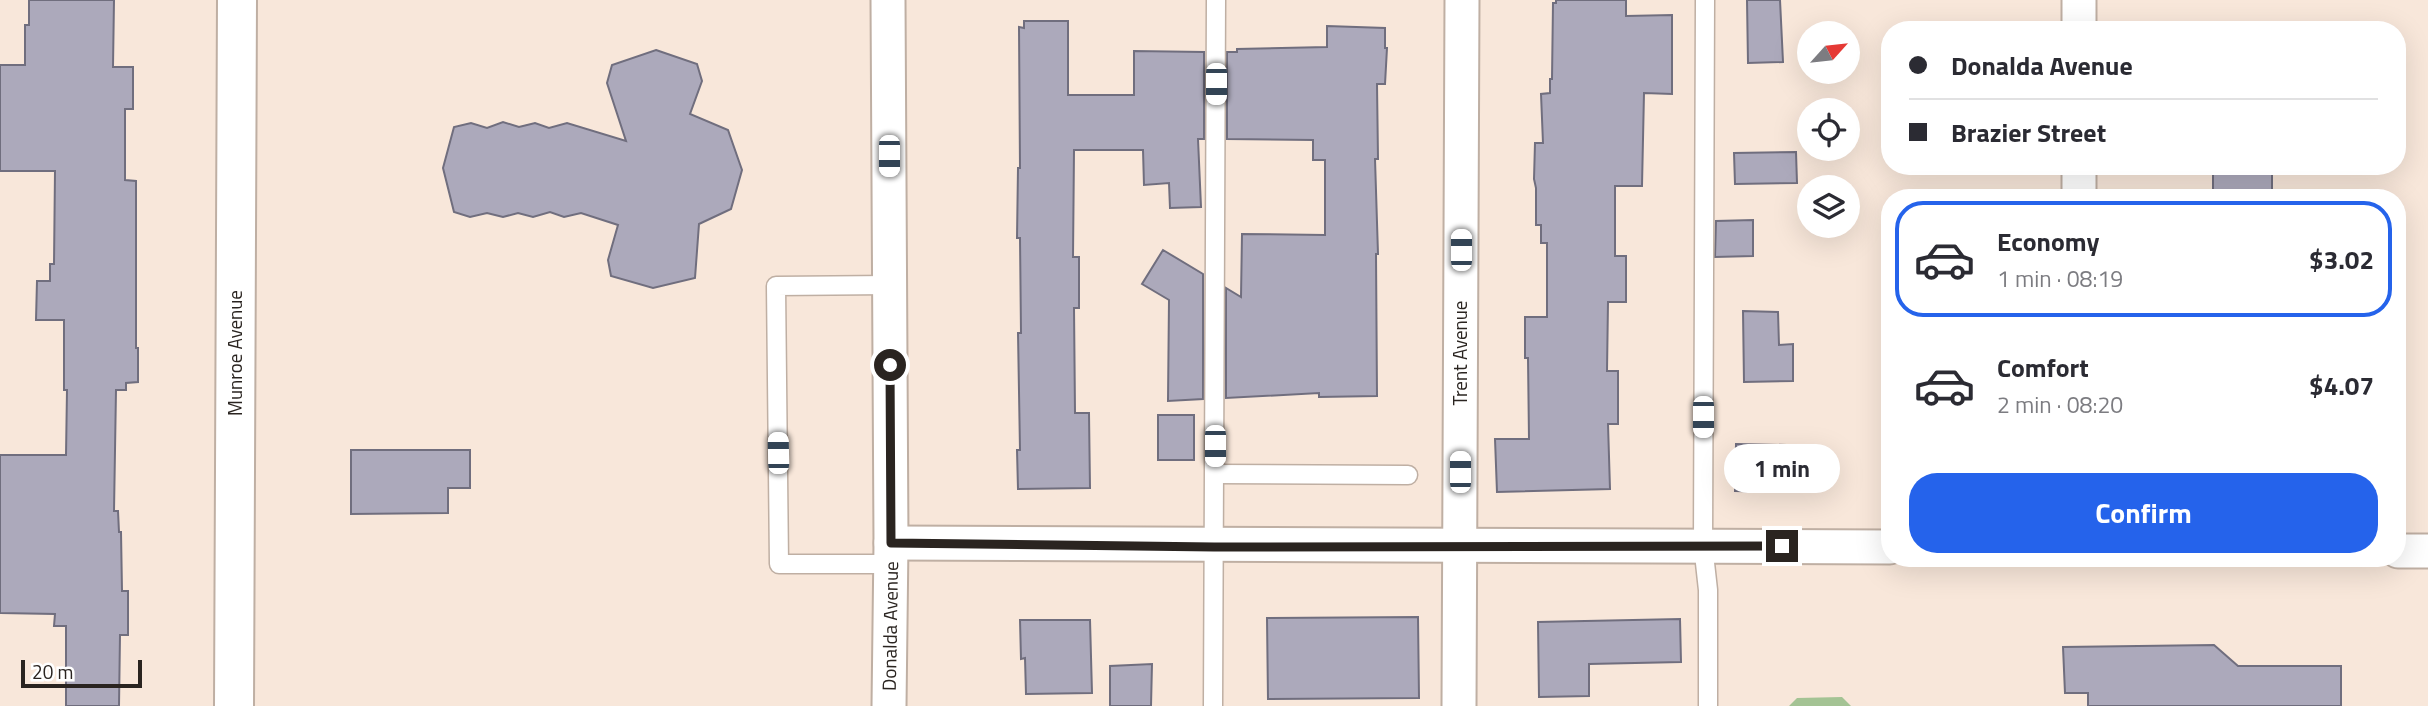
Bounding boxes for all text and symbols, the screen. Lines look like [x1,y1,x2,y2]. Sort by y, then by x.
north arrow [1797,21,1860,84]
map controls [1797,21,1860,238]
text: Donalda Avenue [1951,46,2133,85]
car [1206,63,1227,105]
button: locate [1797,98,1860,161]
text: Brazier Street [1951,113,2106,152]
car [879,135,900,177]
button: layers [1797,175,1860,238]
text: Economy [1997,222,2099,261]
icon: car [1913,228,1976,291]
car [1451,229,1472,271]
text: $3.02 [2309,240,2374,279]
text: 1 min · 08:19 [1997,261,2123,296]
street label: Munroe Avenue [220,290,249,416]
street label: Trent Avenue [1445,301,1474,405]
text: Comfort [1997,348,2089,387]
route start [874,349,906,381]
icon: car [1913,354,1976,417]
text: $4.07 [2309,366,2374,405]
text: 2 min · 08:20 [1997,387,2123,422]
car [1693,396,1714,438]
car [1205,425,1226,467]
car [768,432,789,474]
callout: 1 min [1724,444,1840,494]
car [1450,451,1471,493]
text: 1 min [1754,451,1810,486]
button: Confirm [1909,473,2378,553]
route end [1766,530,1798,562]
street label: Donalda Avenue [874,561,905,691]
scale bar [21,657,142,689]
text: 20 m [32,657,73,686]

